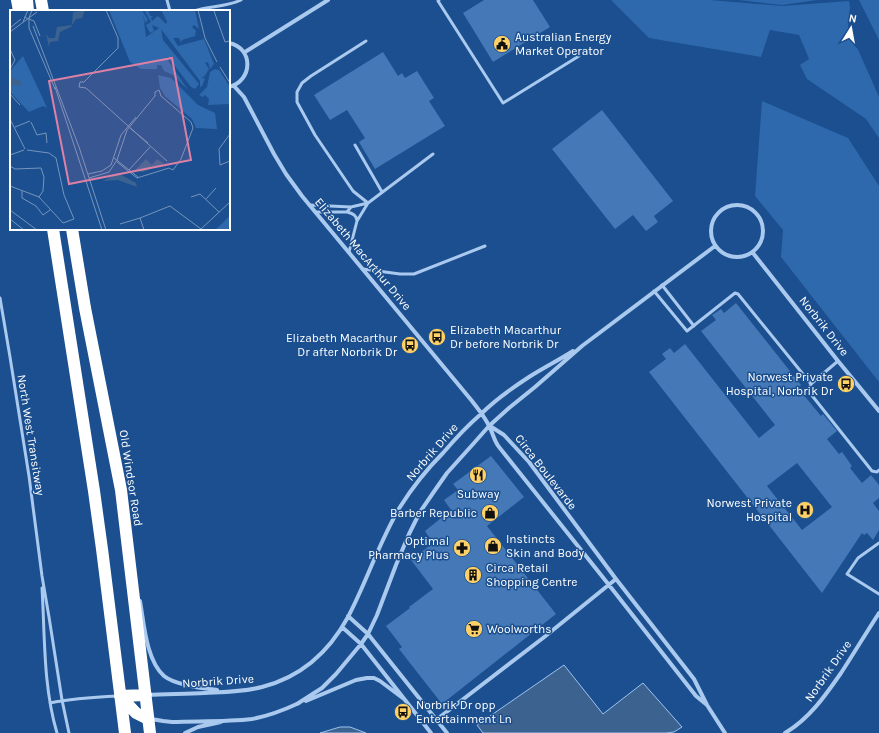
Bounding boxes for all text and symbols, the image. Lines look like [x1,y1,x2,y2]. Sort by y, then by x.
north arrow [831,8,871,48]
inset map [10,10,230,230]
text: N [848,12,858,26]
place label: Australian Energy Market Operator [515,30,612,58]
public building icon: Australian Energy Market Operator [492,34,512,54]
street label: Elizabeth MacArthur Drive [312,195,414,313]
street label: Norbrik Drive [796,293,852,359]
place label: Elizabeth Macarthur Dr before Norbrik Dr [450,323,562,351]
bus stop icon: Elizabeth Macarthur Dr before Norbrik Dr [427,327,447,347]
place label: Elizabeth Macarthur Dr after Norbrik Dr [286,331,398,359]
bus stop icon: Elizabeth Macarthur Dr after Norbrik Dr [400,335,420,355]
place label: Norwest Private Hospital, Norbrik Dr [726,370,834,398]
street label: North West Transitway [15,373,48,497]
bus stop icon: Norwest Private Hospital, Norbrik Dr [836,374,856,394]
street label: Norbrik Drive [403,420,461,484]
street label: Old Windsor Road [116,429,146,527]
street label: Circa Boulevarde [512,431,580,513]
restaurant icon: Subway [468,465,488,485]
place label: Subway [457,487,500,501]
place label: Norwest Private Hospital [707,496,792,524]
hospital icon: Norwest Private Hospital [795,500,815,520]
shop icon: Barber Republic [480,503,500,523]
place label: Barber Republic [390,506,477,520]
place label: Instincts Skin and Body [506,532,585,560]
place label: Optimal Pharmacy Plus [368,534,449,562]
shop icon: Instincts Skin and Body [483,536,503,556]
pharmacy icon: Optimal Pharmacy Plus [452,538,472,558]
place label: Circa Retail Shopping Centre [486,561,577,589]
building icon: Circa Retail Shopping Centre [463,565,483,585]
supermarket icon: Woolworths [464,619,484,639]
place label: Woolworths [487,622,551,636]
street label: Norbrik Drive [802,638,854,704]
street label: Norbrik Drive [182,672,254,690]
place label: Norbrik Dr opp Entertainment Ln [416,698,512,726]
bus stop icon: Norbrik Dr opp Entertainment Ln [393,702,413,722]

